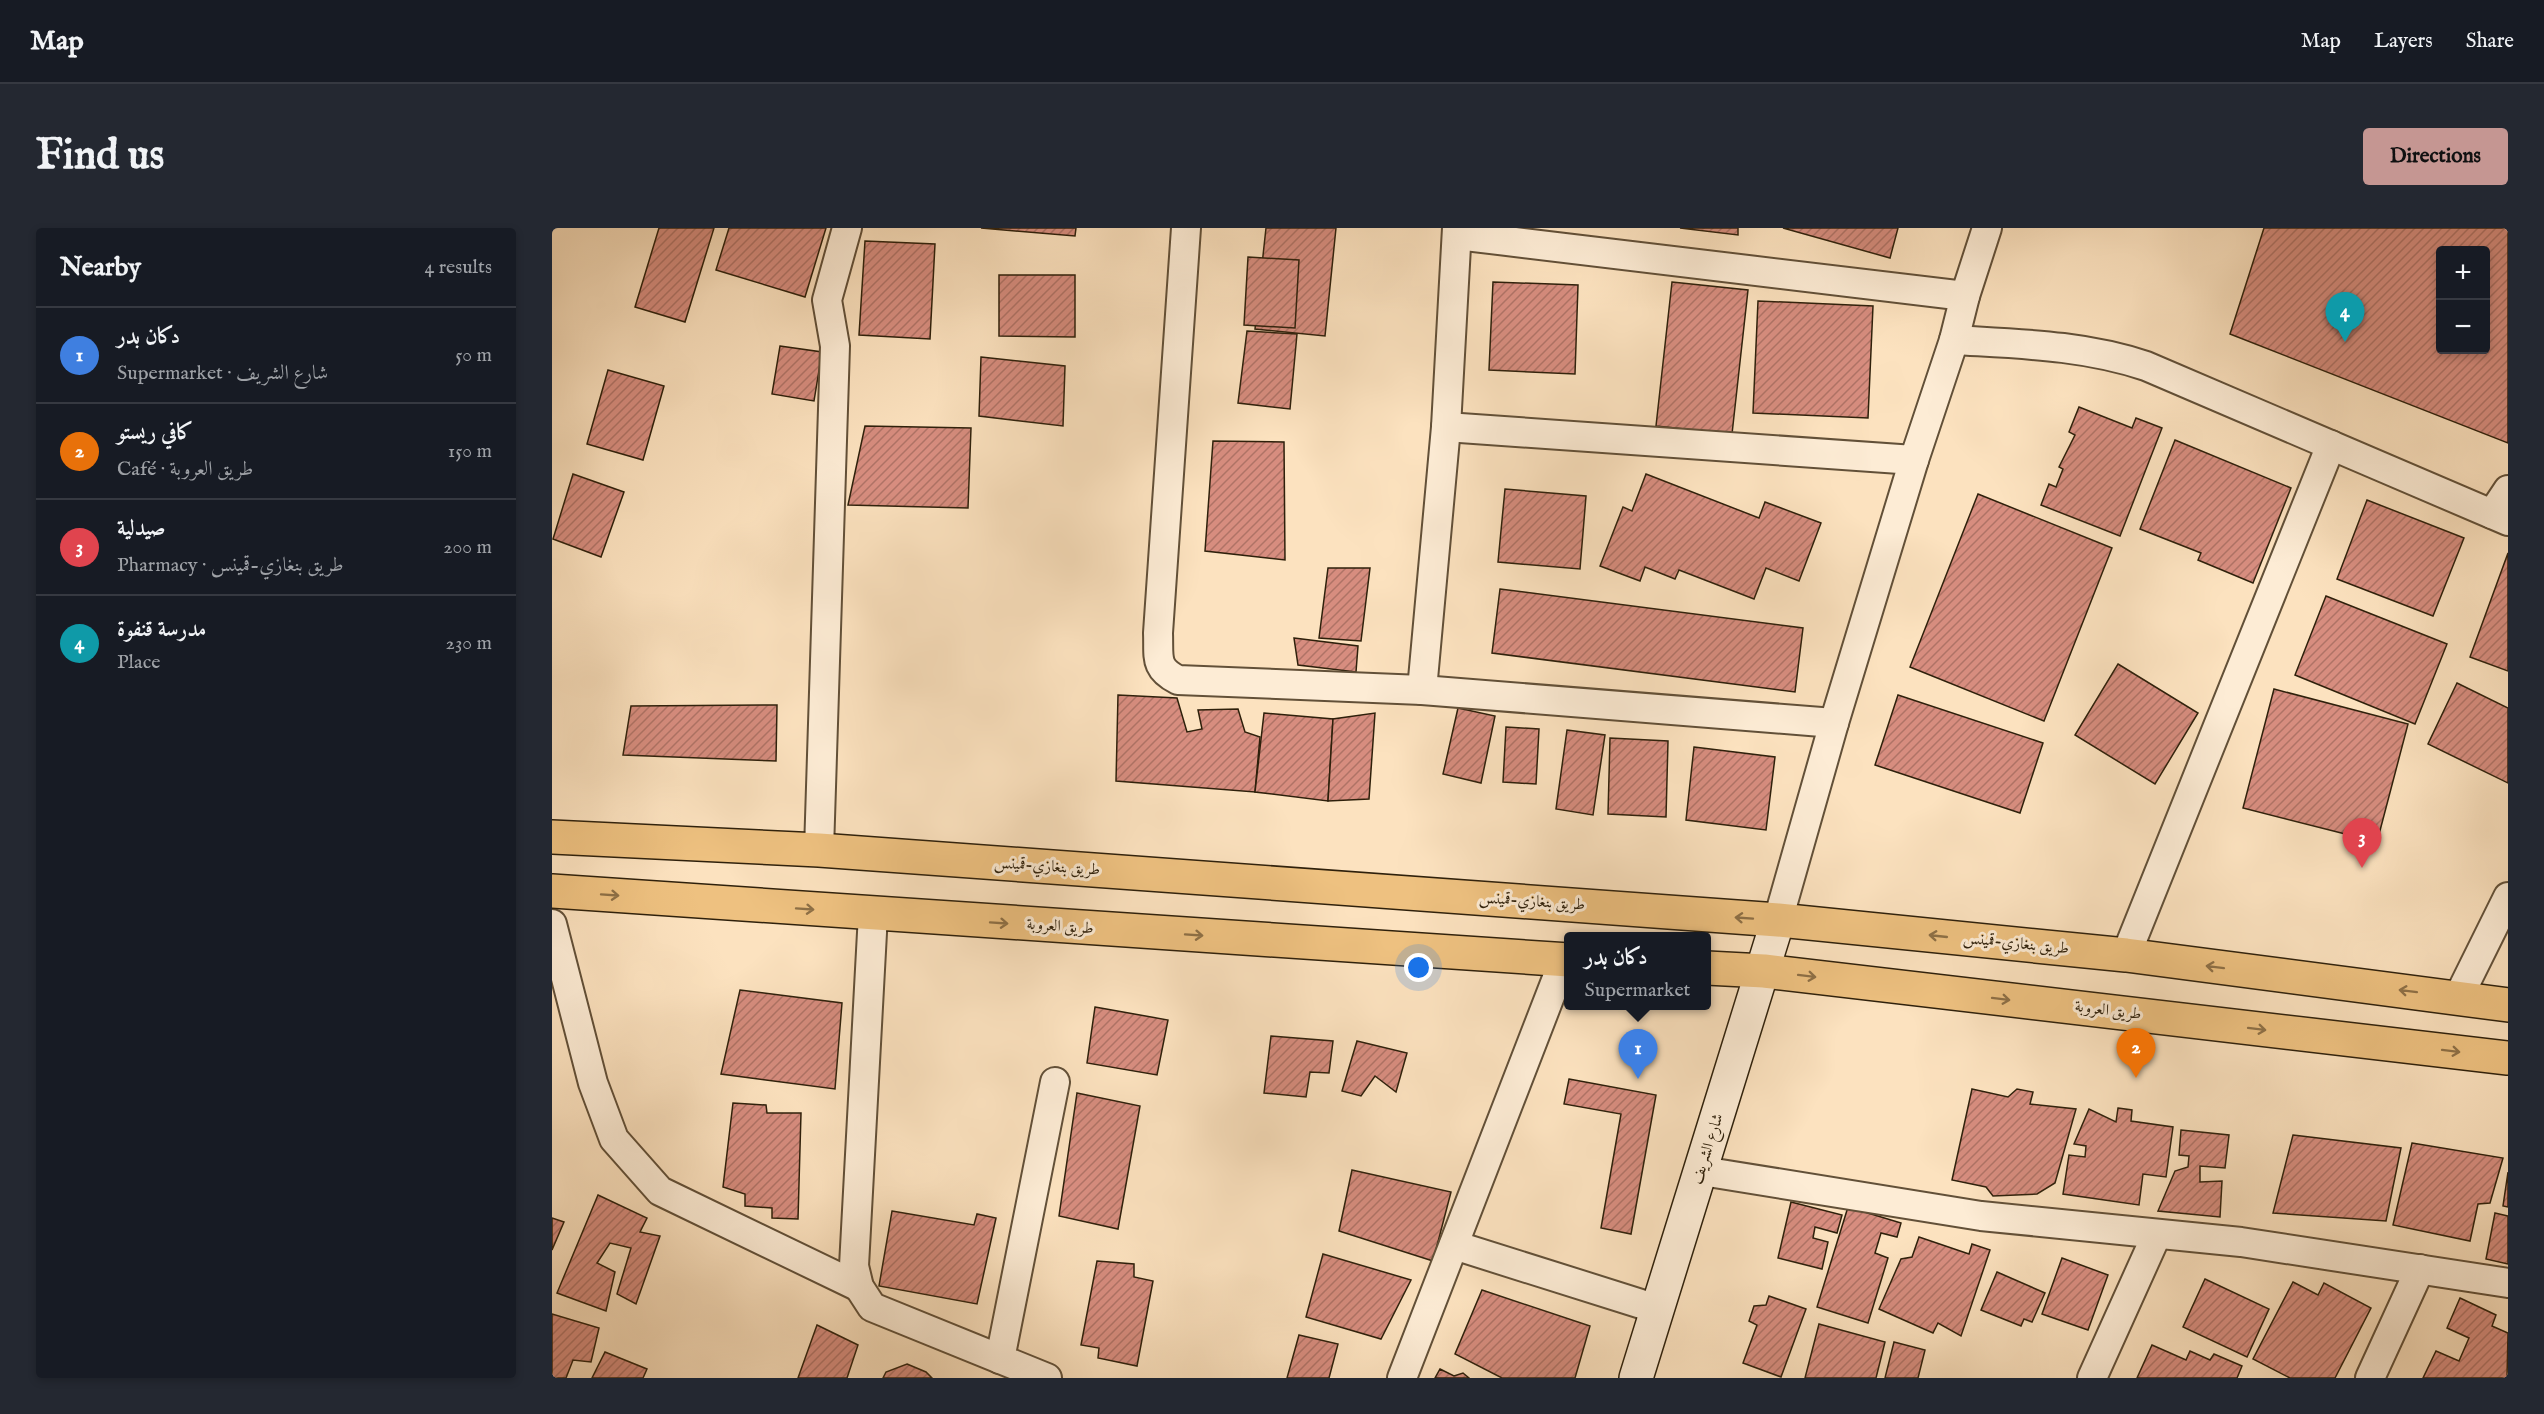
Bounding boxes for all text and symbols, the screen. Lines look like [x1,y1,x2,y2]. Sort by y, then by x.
text: Map [30,24,84,59]
text: Map [2301,28,2341,55]
text: Layers [2374,28,2433,55]
text: Share [2466,28,2514,55]
button: Directions [2363,128,2508,185]
text: Find us [36,130,164,183]
map controls [2436,246,2490,354]
button: + [2436,246,2490,300]
text: Nearby [60,251,141,284]
text: 4 results [425,255,492,280]
pin: 4 [2326,292,2364,342]
button: − [2436,300,2490,354]
text: دكان بدر [117,323,180,351]
text: 1 [76,343,83,368]
text: 50 m [455,343,492,368]
text: Supermarket · شارع الشريف [117,361,328,386]
text: كافي ريستو [117,419,194,447]
text: 2 [75,439,84,464]
text: 150 m [448,439,492,464]
text: Café · طريق العروبة [117,457,253,482]
text: صيدلية [117,515,166,543]
text: 3 [76,535,83,560]
text: 200 m [443,535,492,560]
text: Pharmacy · طريق بنغازي-قمينس [117,553,344,578]
text: مدرسة قنفوة [117,616,206,644]
text: 4 [75,631,84,656]
text: 230 m [446,631,492,656]
text: Place [117,650,160,675]
pin: 3 [2342,818,2382,868]
street label: طريق بنغازي-قمينس [993,853,1101,882]
street label: طريق بنغازي-قمينس [1478,888,1586,917]
one-way arrow [600,890,620,901]
one-way arrow [794,904,814,915]
one-way arrow [1734,912,1754,923]
street label: طريق العروبة [1026,915,1094,939]
one-way arrow [989,917,1009,928]
street label: طريق بنغازي-قمينس [1962,928,2070,960]
one-way arrow [1183,930,1203,941]
one-way arrow [1928,930,1948,941]
popup [1564,932,1711,1010]
text: دكان بدر [1585,944,1648,972]
your location [1404,953,1433,982]
one-way arrow [2206,961,2225,972]
one-way arrow [1797,971,1817,982]
text: Supermarket [1585,978,1690,1003]
one-way arrow [2399,986,2419,997]
one-way arrow [1990,993,2010,1004]
street label: طريق العروبة [2073,997,2143,1025]
one-way arrow [2247,1023,2266,1034]
pin: 2 [2116,1028,2156,1078]
pin: 1 [1618,1030,1658,1079]
one-way arrow [2440,1046,2460,1057]
street label: شارع الشريف [1687,1111,1731,1188]

